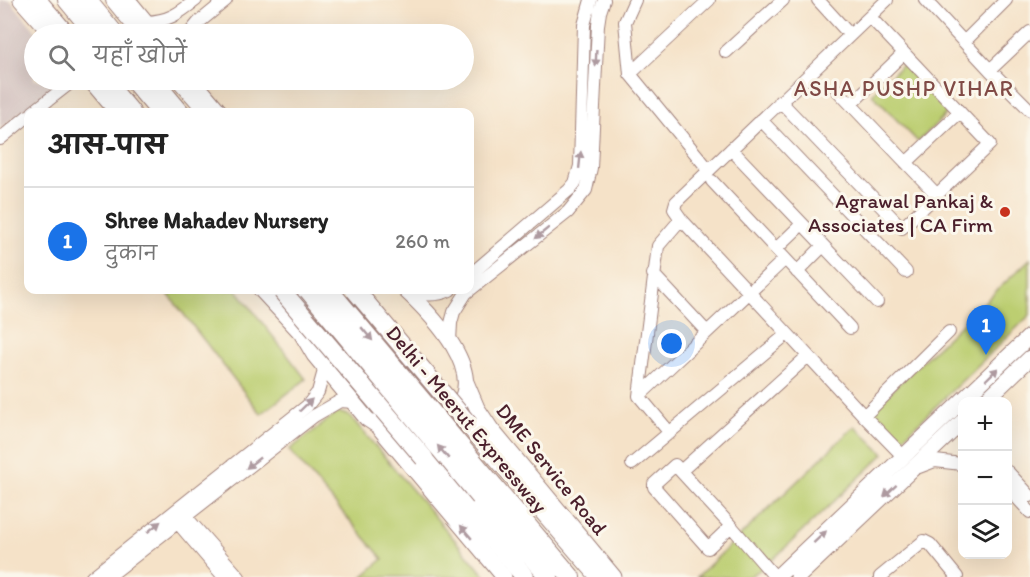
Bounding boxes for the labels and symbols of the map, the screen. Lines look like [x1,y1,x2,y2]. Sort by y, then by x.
one-way arrow [592,48,601,67]
district label: ASHA PUSHP VIHAR [794,75,1014,102]
one-way arrow [575,150,585,169]
place label: Agrawal Pankaj & Associates | CA Firm [808,188,993,237]
marker: Agrawal Pankaj & Associates | CA Firm [998,205,1012,219]
one-way arrow [535,227,550,239]
pin: 1 [966,306,1006,355]
street label: Delhi - Meerut Expressway [381,320,553,518]
one-way arrow [360,326,373,342]
your location [657,329,686,358]
one-way arrow [984,367,998,381]
street label: DME Service Road [491,398,613,540]
one-way arrow [298,399,312,413]
one-way arrow [437,445,450,460]
one-way arrow [245,457,261,470]
one-way arrow [882,484,897,498]
one-way arrow [146,521,162,534]
one-way arrow [460,524,473,540]
one-way arrow [812,530,827,544]

